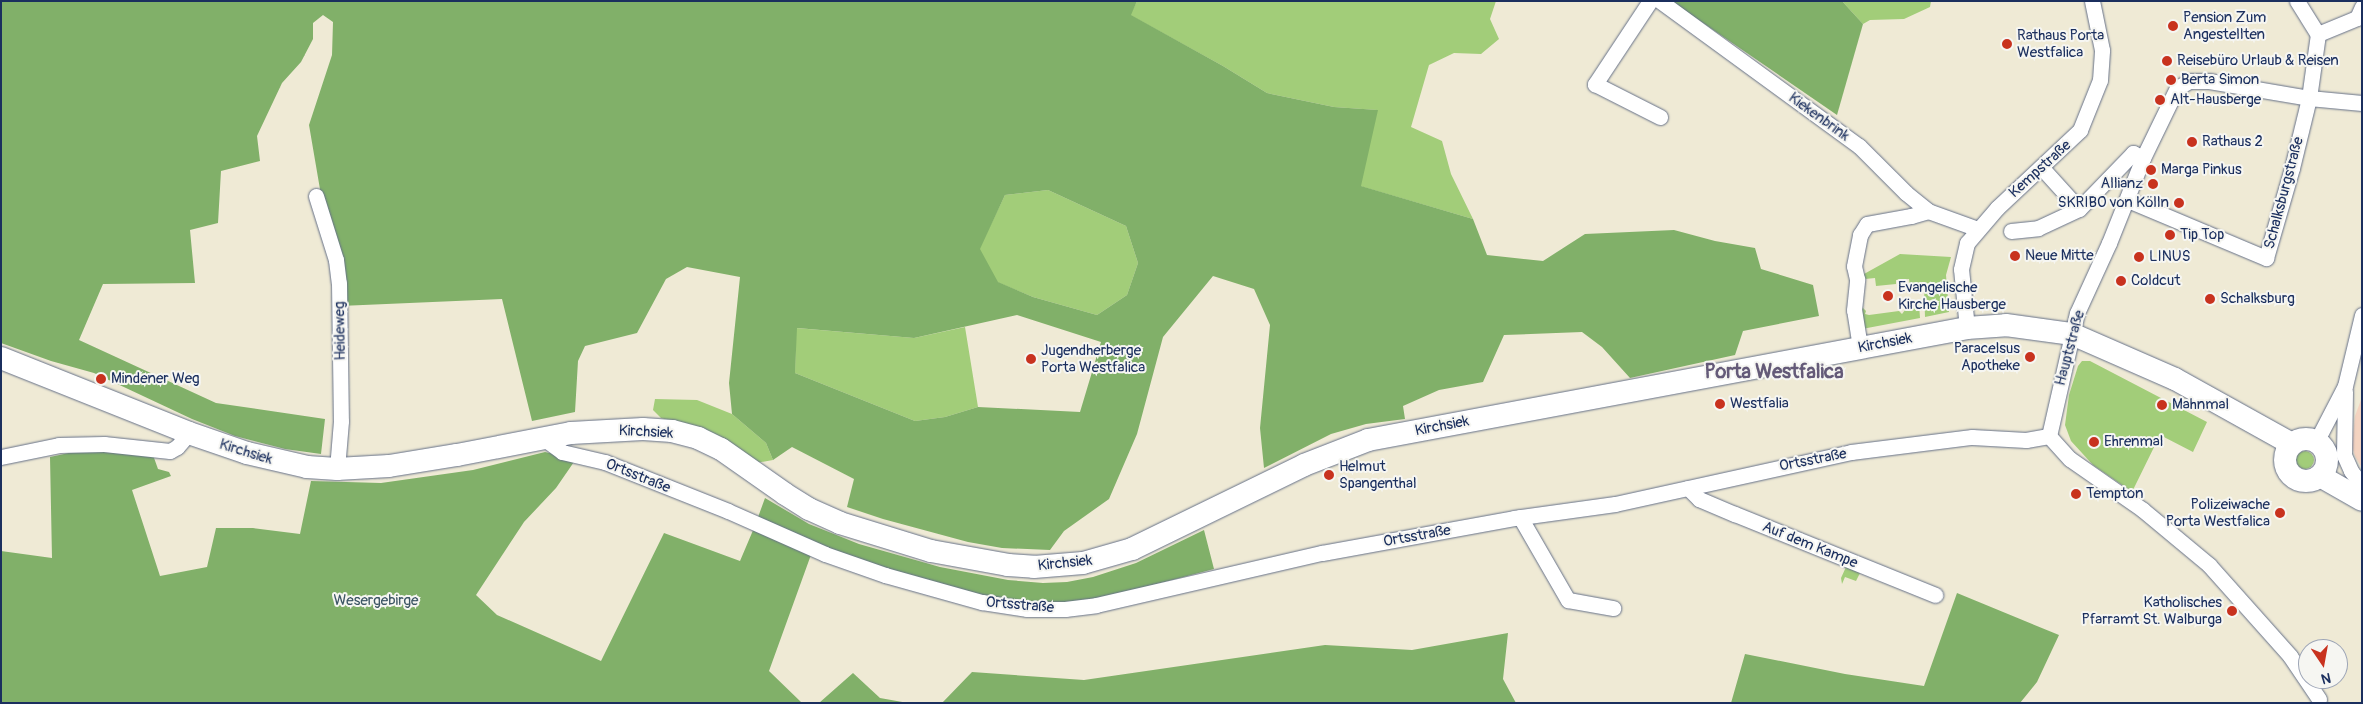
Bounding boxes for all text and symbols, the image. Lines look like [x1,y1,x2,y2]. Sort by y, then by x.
place label: Pension Zum Angestellten [2183,8,2266,43]
marker: Pension Zum Angestellten [2167,20,2179,32]
place label: Rathaus Porta Westfalica [2017,26,2104,61]
marker: Rathaus Porta Westfalica [2001,38,2013,50]
place label: Reisebüro Urlaub & Reisen [2177,52,2339,70]
marker: Reisebüro Urlaub & Reisen [2161,55,2173,67]
place label: Berta Simon [2181,71,2259,89]
marker: Berta Simon [2165,74,2177,86]
street label: Kiekenbrink [1785,89,1853,145]
place label: Alt-Hausberge [2170,91,2261,109]
marker: Alt-Hausberge [2154,94,2166,106]
place label: Rathaus 2 [2202,133,2263,151]
street label: Schalksburgstraße [2260,135,2308,251]
street label: Kempstraße [2005,136,2075,202]
marker: Rathaus 2 [2186,136,2198,148]
place label: Marga Pinkus [2161,161,2242,179]
marker: Marga Pinkus [2145,164,2157,176]
place label: Allianz [2101,175,2143,193]
marker: Allianz [2147,178,2159,190]
place label: SKRIBO von Kölln [2058,194,2169,212]
marker: SKRIBO von Kölln [2173,197,2185,209]
place label: Tip Top [2180,226,2224,244]
marker: Tip Top [2164,229,2176,241]
place label: Neue Mitte [2025,247,2094,265]
place label: LINUS [2149,248,2191,266]
marker: Neue Mitte [2009,250,2021,262]
marker: LINUS [2133,251,2145,263]
place label: Coldcut [2131,272,2180,290]
marker: Coldcut [2115,275,2127,287]
place label: Evangelische Kirche Hausberge [1898,278,2006,313]
marker: Evangelische Kirche Hausberge [1882,290,1894,302]
place label: Schalksburg [2220,290,2295,308]
marker: Schalksburg [2204,293,2216,305]
street label: Heideweg [330,301,350,361]
street label: Hauptstraße [2051,308,2089,388]
street label: Kirchsiek [1856,329,1914,357]
place label: Paracelsus Apotheke [1954,339,2020,374]
place label: Jugendherberge Porta Westfalica [1041,341,1145,376]
marker: Paracelsus Apotheke [2024,351,2036,363]
marker: Jugendherberge Porta Westfalica [1025,353,1037,365]
district label: Porta Westfalica [1705,359,1843,383]
place label: Mindener Weg [111,370,200,388]
marker: Mindener Weg [95,373,107,385]
place label: Westfalia [1730,395,1789,413]
place label: Mahnmal [2172,396,2229,414]
marker: Westfalia [1714,398,1726,410]
marker: Mahnmal [2156,399,2168,411]
street label: Kirchsiek [1413,412,1471,440]
street label: Kirchsiek [618,422,674,442]
place label: Ehrenmal [2104,433,2163,451]
street label: Kirchsiek [217,435,275,469]
marker: Ehrenmal [2088,436,2100,448]
street label: Ortsstraße [1778,445,1848,475]
street label: Ortsstraße [603,455,673,497]
place label: Helmut Spangenthal [1339,457,1416,492]
marker: Helmut Spangenthal [1323,469,1335,481]
place label: Tempton [2086,485,2144,503]
marker: Tempton [2070,488,2082,500]
place label: Polizeiwache Porta Westfalica [2166,495,2270,530]
marker: Polizeiwache Porta Westfalica [2274,507,2286,519]
street label: Auf dem Kampe [1760,518,1860,572]
street label: Ortsstraße [1382,521,1452,551]
street label: Kirchsiek [1037,551,1093,575]
park label: Wesergebirge [334,592,418,610]
street label: Ortsstraße [985,593,1055,617]
place label: Katholisches Pfarramt St. Walburga [2081,593,2222,628]
marker: Katholisches Pfarramt St. Walburga [2226,605,2238,617]
north arrow [2298,639,2348,689]
text: N [2320,669,2332,687]

